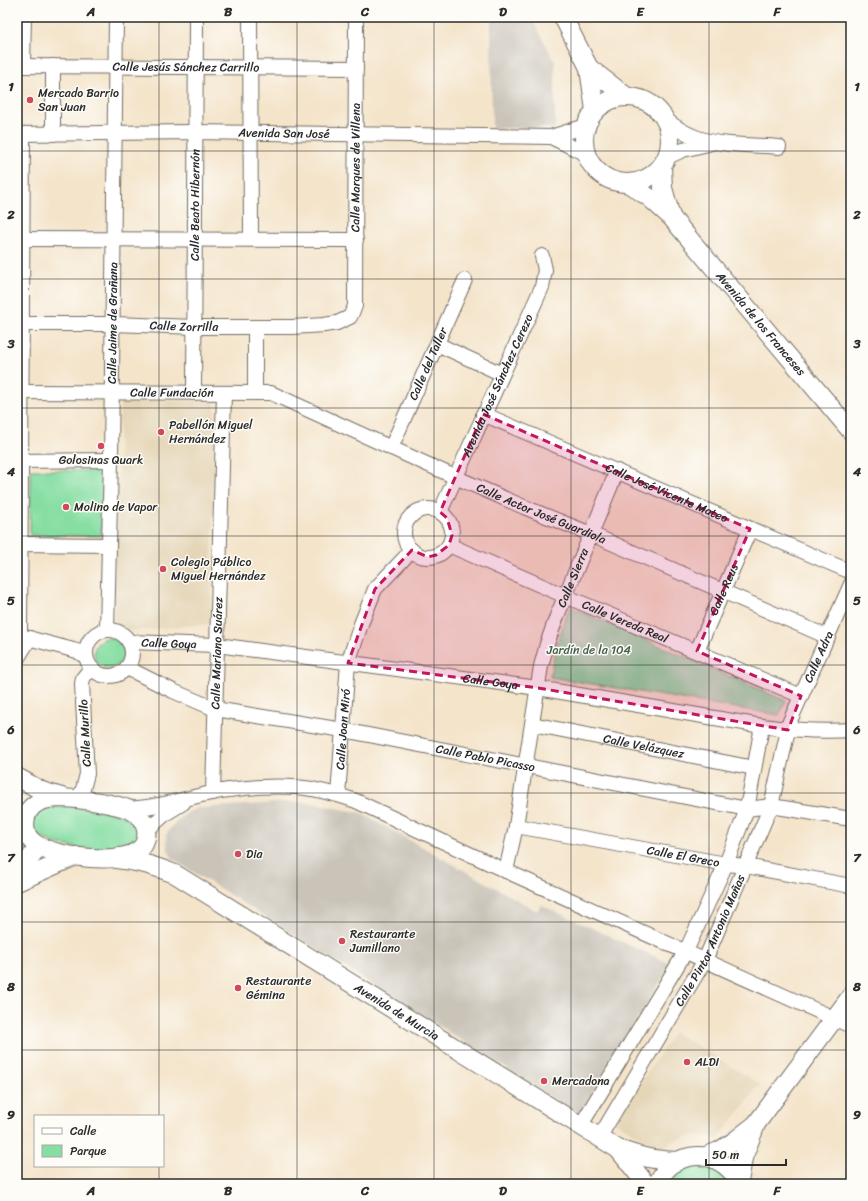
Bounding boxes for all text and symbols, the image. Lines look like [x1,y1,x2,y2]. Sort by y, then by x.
text: A [86,0,95,23]
text: B [224,0,233,23]
text: C [360,0,370,23]
text: D [499,0,507,23]
text: E [636,0,645,23]
text: F [772,0,781,23]
street label: Calle Jesús Sánchez Carrillo [112,56,260,78]
text: 1 [8,75,14,98]
text: 1 [854,75,860,98]
place label: Mercado Barrio San Juan [38,82,119,118]
marker: Mercado Barrio San Juan [25,95,35,105]
street label: Calle Marques de Villena [344,103,367,232]
street label: Avenida San José [237,122,330,145]
street label: Calle Beato Hibernón [184,148,206,261]
text: 2 [6,203,15,226]
text: 2 [852,203,861,226]
street label: Calle Jaime de Grañana [101,262,124,384]
street label: Avenida de los Franceses [709,266,812,381]
street label: Avenida José Sánchez Cerezo [455,310,539,461]
street label: Calle Zorrilla [149,314,219,338]
street label: Calle del Taller [402,323,454,404]
text: 3 [6,332,15,355]
text: 3 [852,332,861,355]
street label: Calle Fundación [130,381,214,404]
place label: Pabellón Miguel Hernández [169,414,253,450]
marker: Pabellón Miguel Hernández [156,427,166,437]
marker: Golosinas Quark [96,441,106,451]
place label: Golosinas Quark [59,449,143,471]
street label: Calle José Vicente Mateo [602,457,732,529]
text: 4 [6,460,16,483]
text: 4 [852,460,862,483]
street label: Calle Actor José Guardiola [473,477,610,550]
place label: Molino de Vapor [74,496,158,518]
marker: Molino de Vapor [61,502,71,512]
street label: Calle Sierra [551,544,595,611]
place label: Colegio Público Miguel Hernández [171,551,266,587]
street label: Calle Reus [703,560,745,619]
marker: Colegio Público Miguel Hernández [158,564,168,574]
text: 5 [7,589,15,612]
text: 5 [853,589,861,612]
street label: Calle Vereda Real [579,593,672,650]
street label: Calle Mariano Suárez [204,596,229,710]
street label: Calle Adra [797,627,840,686]
street label: Calle Goya [141,631,197,655]
park label: Jardín de la 104 [546,639,632,661]
street label: Calle Goya [462,667,519,696]
street label: Calle Joan Miró [329,687,357,770]
street label: Calle Murillo [72,699,98,767]
text: 6 [6,718,15,741]
text: 6 [852,718,861,741]
street label: Calle Velázquez [601,727,686,765]
street label: Calle Pablo Picasso [434,737,537,778]
street label: Calle El Greco [645,839,721,874]
place label: Dia [246,843,263,865]
text: 7 [7,846,16,869]
text: 7 [853,846,862,869]
marker: Dia [233,849,243,859]
street label: Calle Pintor Antonio Mañas [669,871,752,1011]
place label: Restaurante Jumillano [349,923,416,959]
marker: Restaurante Jumillano [337,936,347,946]
place label: Restaurante Gémina [246,970,312,1006]
text: 8 [6,975,15,998]
text: 8 [852,975,861,998]
street label: Avenida de Murcia [349,976,444,1047]
marker: Restaurante Gémina [233,983,243,993]
place label: ALDI [694,1051,720,1073]
marker: ALDI [682,1057,692,1067]
place label: Mercadona [552,1070,610,1092]
marker: Mercadona [539,1076,549,1086]
text: 9 [7,1103,15,1126]
text: 9 [853,1103,861,1126]
legend [34,1115,164,1167]
text: Calle [70,1120,97,1142]
text: Parque [70,1140,107,1162]
scale bar [706,1141,786,1167]
text: 50 m [712,1144,739,1166]
text: A [86,1179,95,1201]
text: B [224,1179,233,1201]
text: C [360,1179,370,1201]
text: D [499,1179,507,1201]
text: E [636,1179,645,1201]
text: F [772,1179,781,1201]

